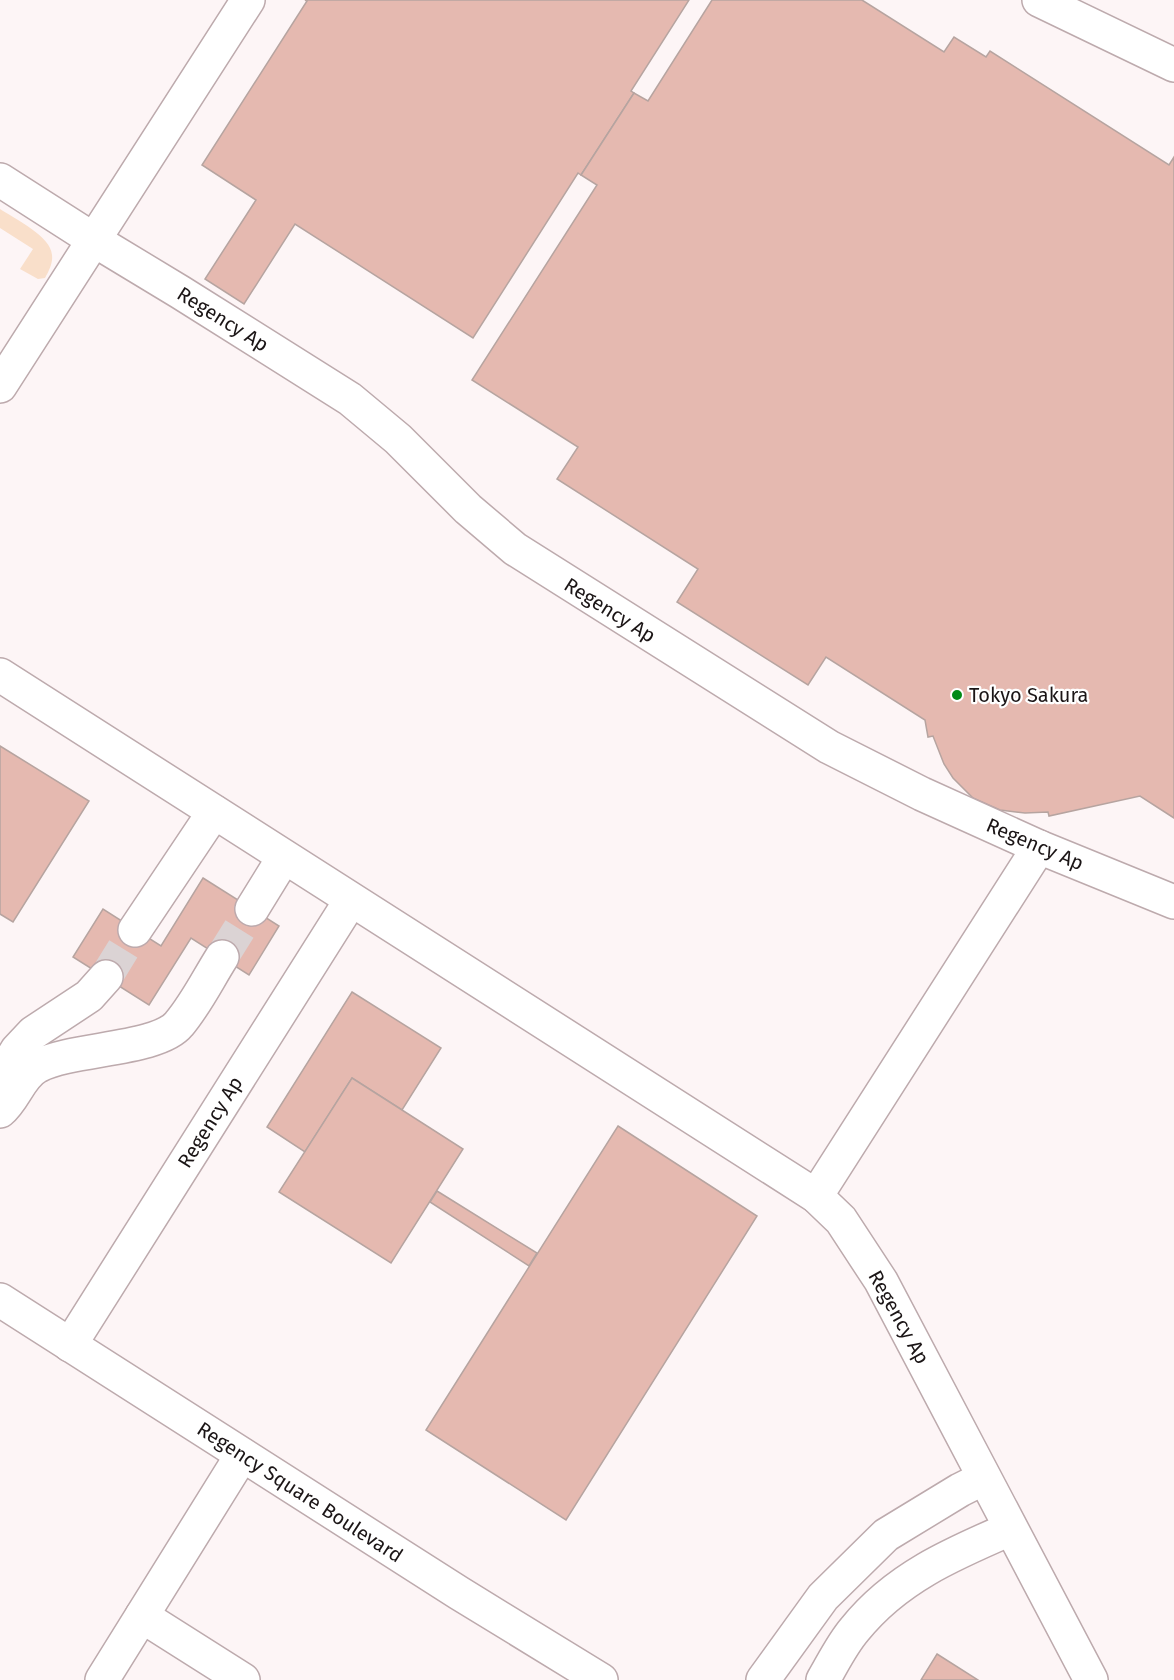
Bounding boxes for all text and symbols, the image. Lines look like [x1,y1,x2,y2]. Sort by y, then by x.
street label: Regency Ap [173,281,273,357]
street label: Regency Ap [560,572,660,648]
place label: Tokyo Sakura [969,683,1088,707]
marker: Tokyo Sakura [950,688,964,702]
street label: Regency Ap [983,813,1087,875]
street label: Regency Ap [172,1072,248,1172]
street label: Regency Ap [863,1266,935,1368]
street label: Regency Square Boulevard [193,1416,407,1568]

